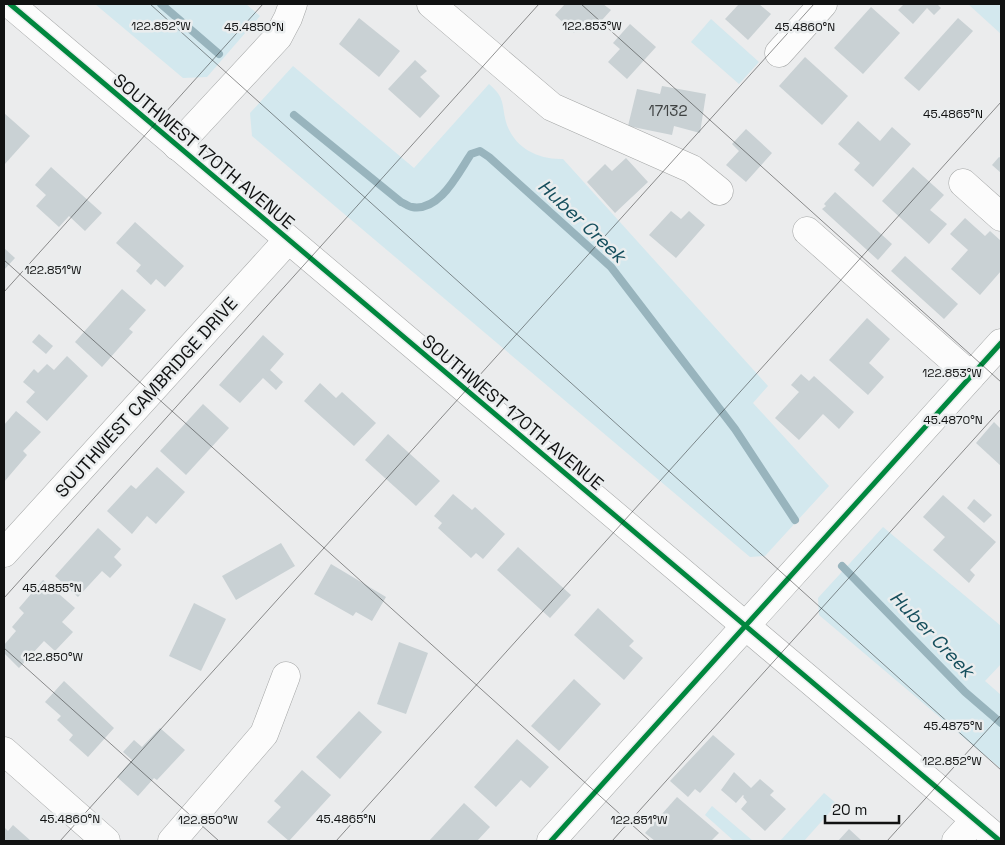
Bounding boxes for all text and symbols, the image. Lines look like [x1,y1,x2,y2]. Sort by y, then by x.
text: 122.852°W [131,18,191,34]
text: 122.853°W [562,18,622,34]
text: 45.4850°N [224,19,284,35]
text: 45.4860°N [775,19,835,35]
street label: SOUTHWEST 170TH AVENUE [108,68,300,234]
house number: 17132 [649,101,687,120]
text: 45.4865°N [923,106,983,122]
water label: Huber Creek [533,174,633,270]
text: 122.851°W [24,262,82,278]
street label: SOUTHWEST CAMBRIDGE DRIVE [50,292,242,502]
street label: SOUTHWEST 170TH AVENUE [417,329,609,495]
text: 122.853°W [922,365,982,381]
text: 45.4870°N [923,412,983,428]
text: 45.4855°N [22,580,82,596]
water label: Huber Creek [884,585,982,685]
text: 122.850°W [23,649,83,665]
text: 45.4875°N [923,718,983,734]
text: 122.852°W [922,753,982,769]
scale bar [825,792,899,824]
text: 20 m [832,800,867,819]
text: 45.4860°N [40,811,100,827]
text: 45.4865°N [316,811,376,827]
text: 122.850°W [178,812,238,828]
text: 122.851°W [610,812,668,828]

